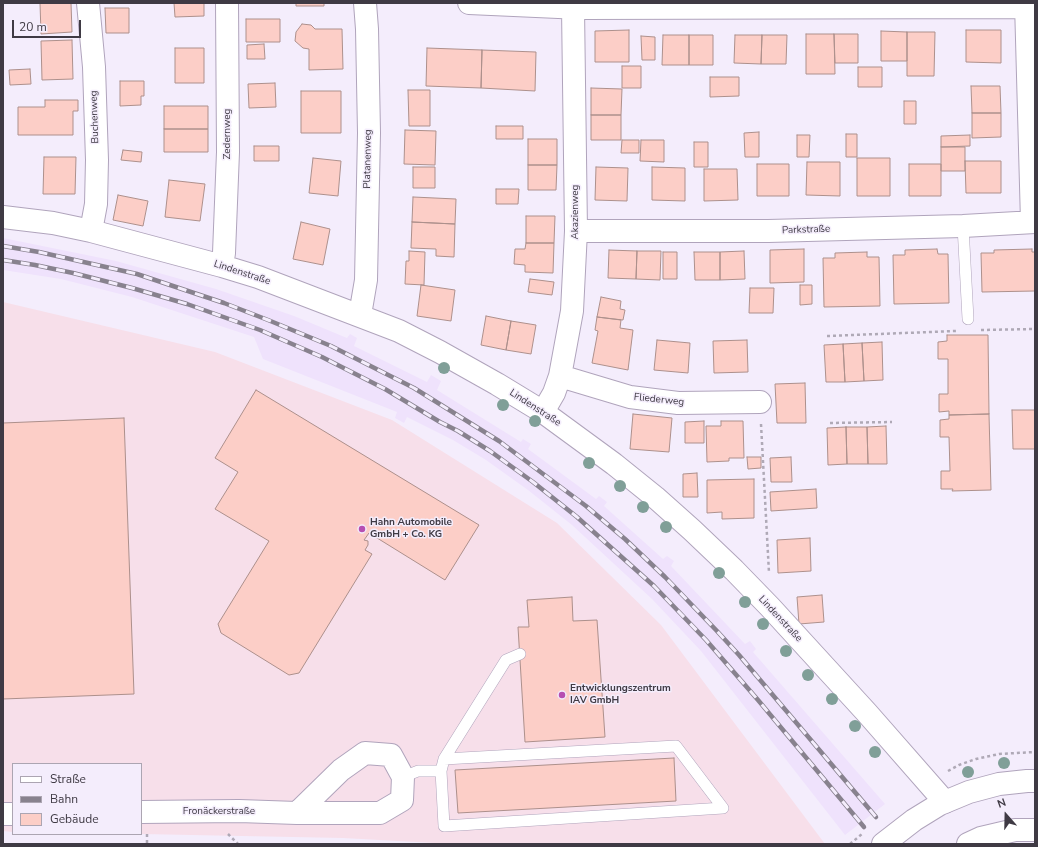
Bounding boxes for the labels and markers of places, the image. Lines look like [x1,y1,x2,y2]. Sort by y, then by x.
place label: Hahn Automobile GmbH + Co. KG [370,517,452,540]
marker: Hahn Automobile GmbH + Co. KG [357,524,367,534]
place label: Entwicklungszentrum IAV GmbH [570,683,671,706]
marker: Entwicklungszentrum IAV GmbH [557,690,567,700]

